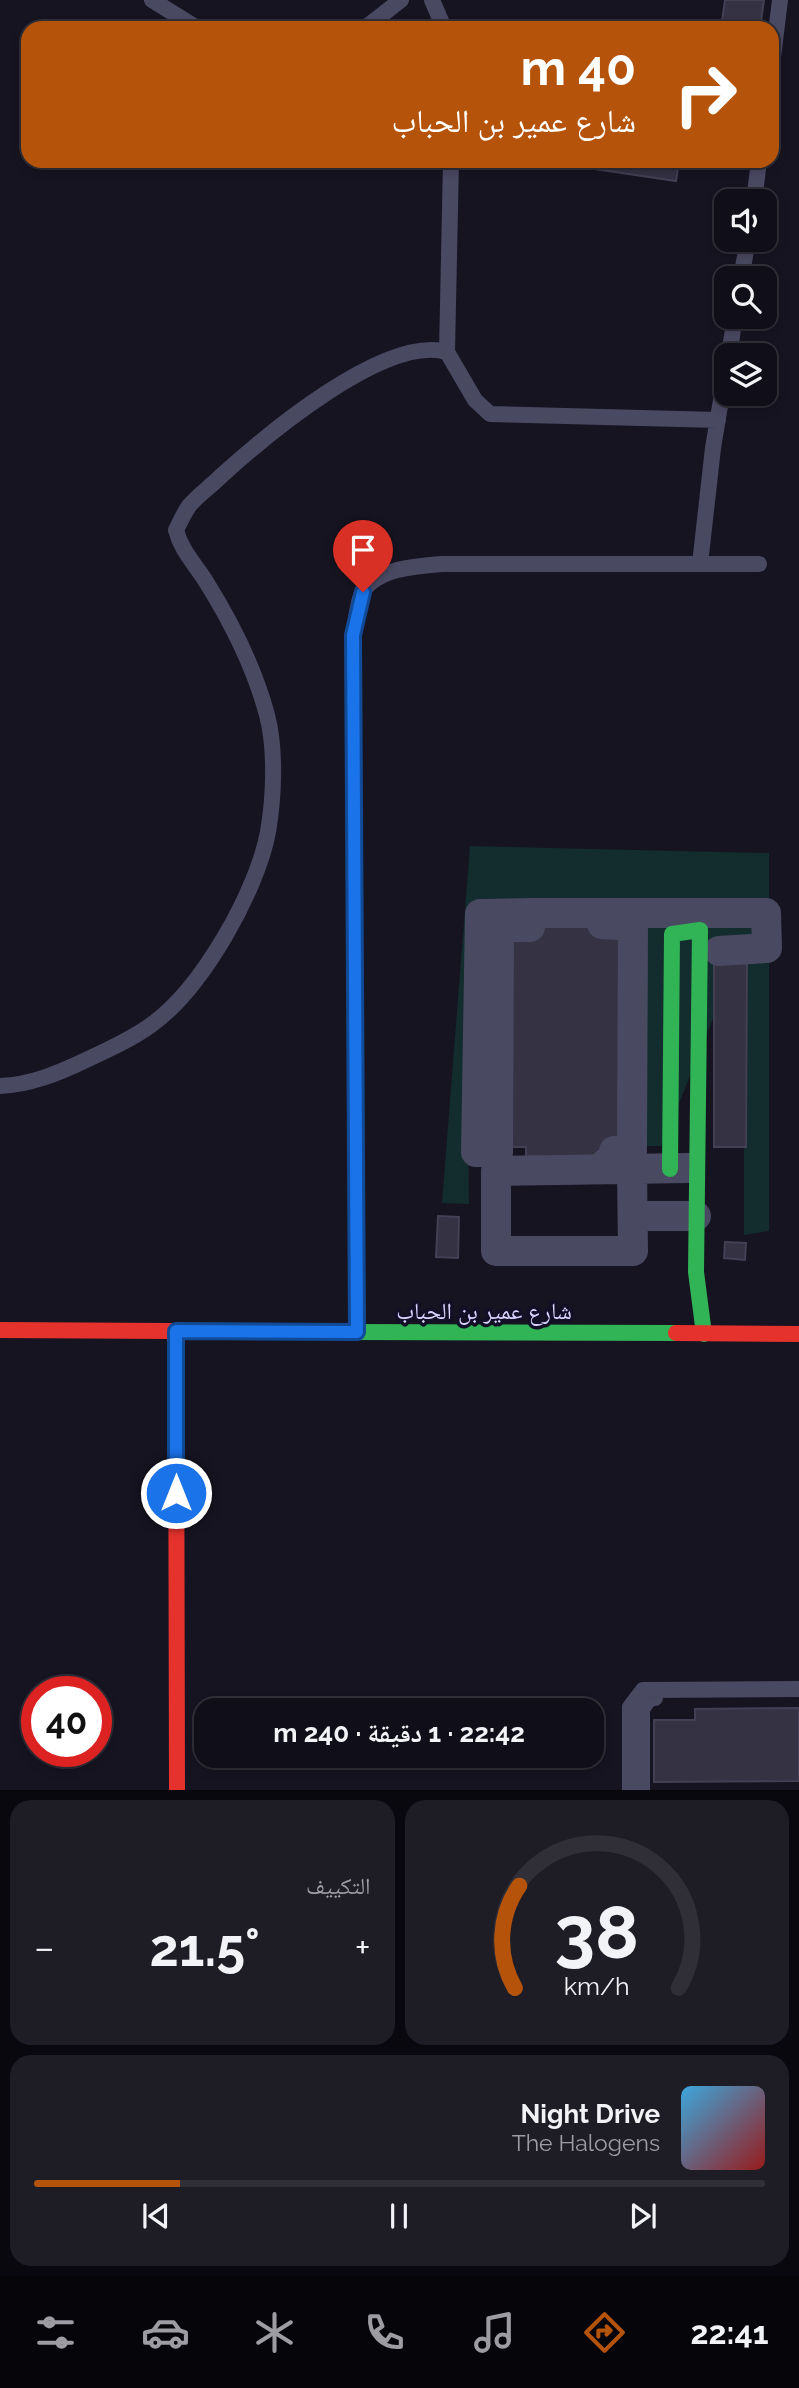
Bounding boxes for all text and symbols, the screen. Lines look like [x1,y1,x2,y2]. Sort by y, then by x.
text: 40 m [521,39,636,96]
icon: right [660,49,751,140]
text: شارع عمير بن الحباب [391,102,636,139]
map controls [714,189,777,406]
button: sound [714,189,777,252]
button: search [714,266,777,329]
button: layers [714,343,777,406]
pin [333,520,393,592]
icon: arrive [344,531,382,569]
street label: شارع عمير بن الحباب [396,1297,572,1326]
position arrow [139,1456,213,1530]
speed limit sign: 40 [21,1676,112,1767]
text: 22:42 · 1 دقيقة · 240 m [273,1718,525,1748]
text: التكييف [306,1872,371,1899]
text: 38 [554,1891,639,1976]
text: 21.5° [149,1917,260,1978]
text: − [34,1925,54,1970]
text: + [355,1925,371,1970]
text: km/h [564,1971,630,2001]
text: Night Drive [521,2099,660,2129]
text: The Halogens [512,2129,660,2156]
icon: previous [137,2197,175,2235]
icon: pause [380,2197,418,2235]
icon: next [624,2197,662,2235]
icon: filters [31,2308,80,2357]
icon: car [141,2308,190,2357]
icon: climate [250,2308,299,2357]
icon: phone [360,2308,409,2357]
icon: music [470,2308,519,2357]
icon: directions [580,2308,629,2357]
text: 22:41 [690,2314,769,2351]

